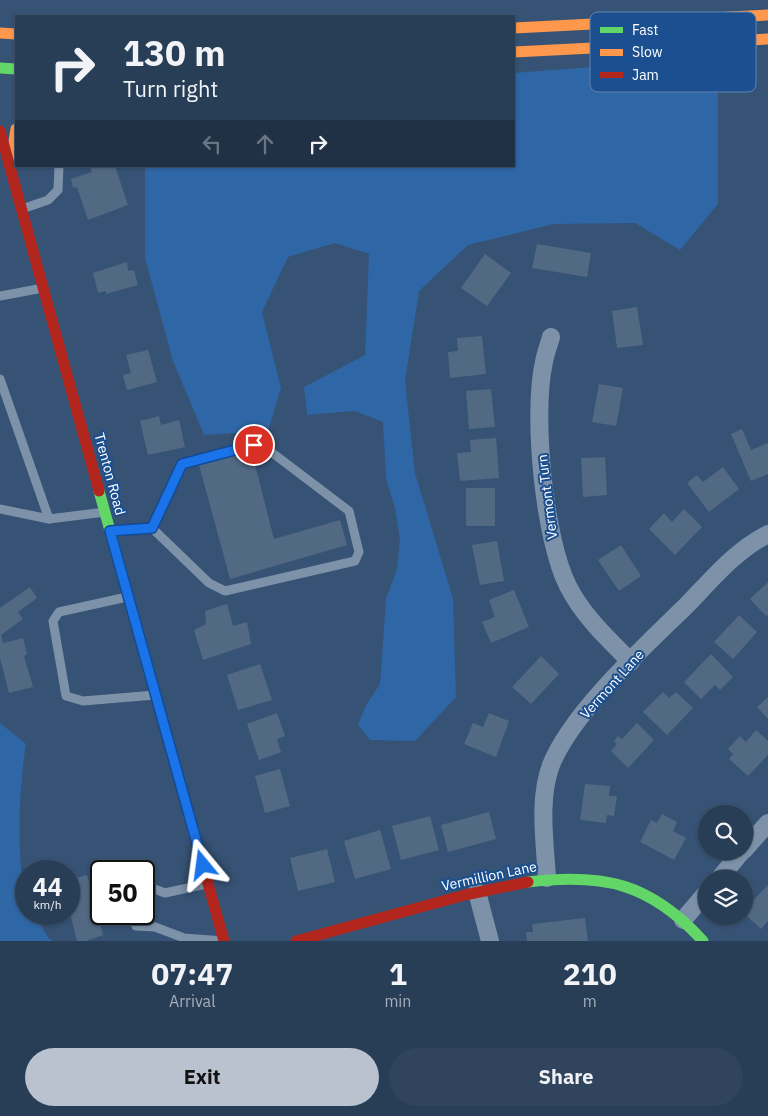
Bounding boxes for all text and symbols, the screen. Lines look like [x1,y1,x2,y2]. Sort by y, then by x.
legend [590,12,756,92]
text: Fast [632,21,658,39]
text: 130 m [123,30,226,76]
icon: right [40,35,105,100]
text: Slow [632,43,663,61]
text: Jam [632,66,659,84]
text: Turn right [123,74,218,103]
icon: left [198,130,226,158]
icon: ahead [251,130,279,158]
icon: right [304,130,332,158]
pin [233,424,275,466]
street label: Trenton Road [90,431,130,517]
icon: arrive [240,431,268,459]
street label: Vermont Turn [533,453,561,541]
street label: Vermont Lane [576,645,648,722]
map controls [698,805,753,925]
button: search [698,805,753,860]
position arrow [176,838,228,890]
street label: Vermillion Lane [440,857,539,895]
speed limit sign: 50 [90,860,155,925]
text: 44 [32,870,63,903]
button: layers [698,870,753,925]
text: km/h [33,897,62,912]
text: 07:47 [151,954,233,993]
text: 1 [389,954,407,993]
text: 210 [563,954,617,993]
text: Arrival [169,991,216,1011]
text: min [384,991,411,1011]
text: m [583,991,597,1011]
button: Exit [25,1048,379,1106]
button: Share [389,1048,743,1106]

